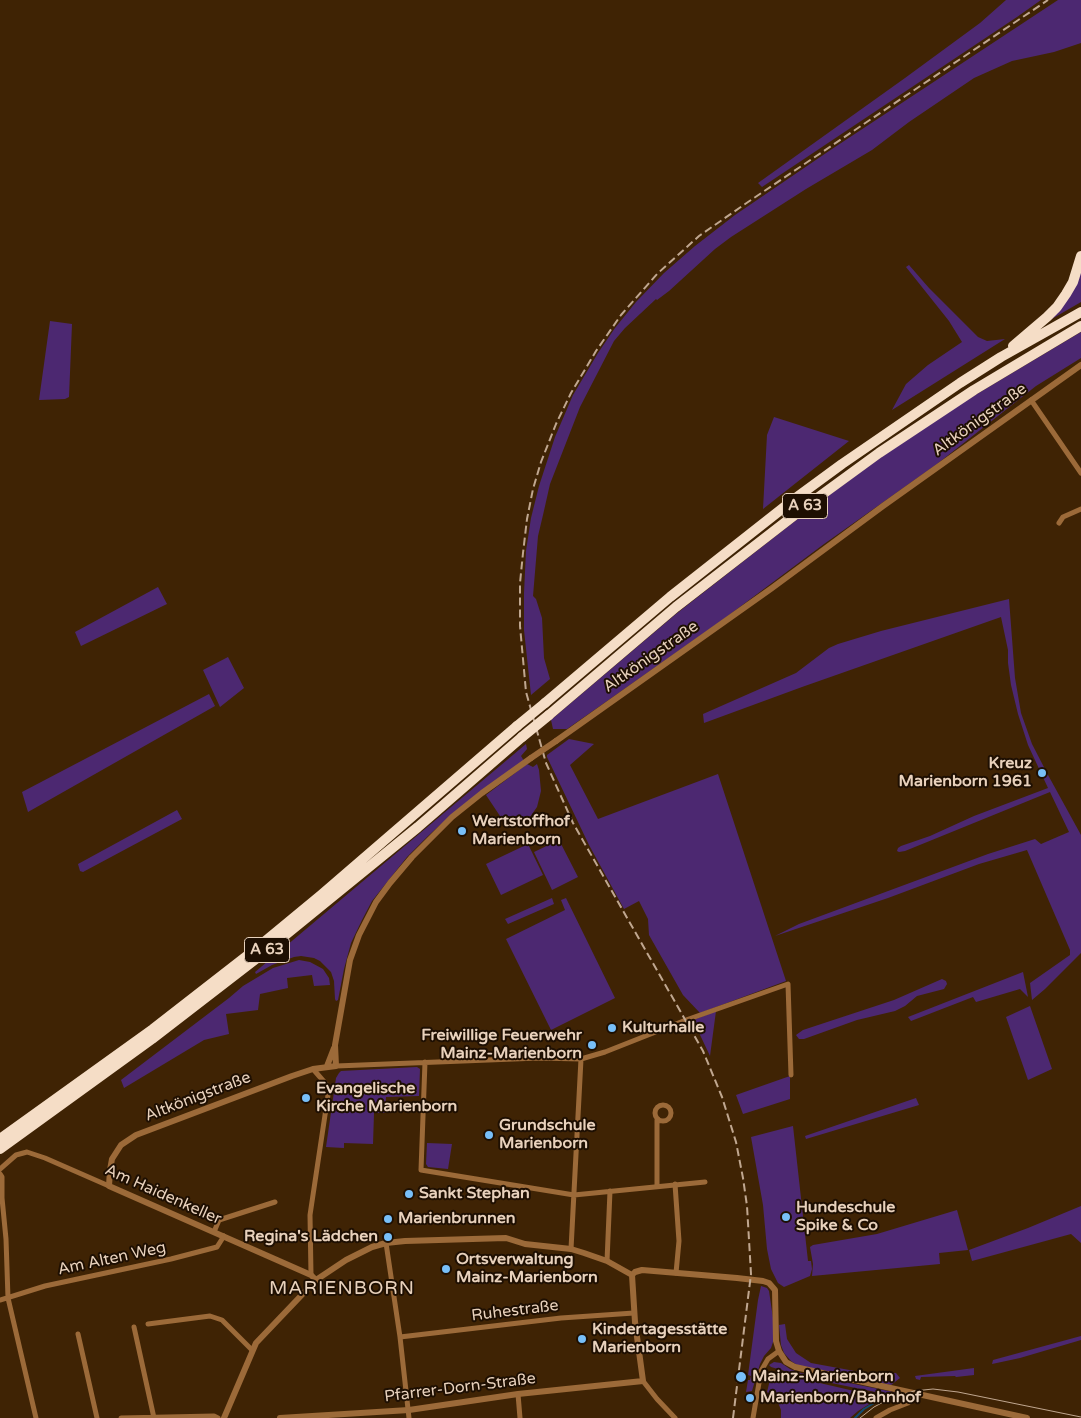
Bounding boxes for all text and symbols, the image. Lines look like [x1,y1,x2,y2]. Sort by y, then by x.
street label: Altkönigstraße [929,379,1031,461]
road number: A 63 [782,494,828,518]
street label: Altkönigstraße [600,617,702,697]
place label: Kreuz Marienborn 1961 [899,754,1032,792]
marker: Kreuz Marienborn 1961 [1036,767,1048,779]
place label: Wertstoffhof Marienborn [472,812,570,850]
marker: Wertstoffhof Marienborn [456,825,468,837]
road number: A 63 [244,938,290,962]
place label: Kulturhalle [622,1018,704,1038]
marker: Kulturhalle [606,1022,618,1034]
place label: Freiwillige Feuerwehr Mainz-Marienborn [421,1026,582,1064]
marker: Freiwillige Feuerwehr Mainz-Marienborn [586,1039,598,1051]
street label: Altkönigstraße [142,1068,254,1126]
place label: Evangelische Kirche Marienborn [316,1079,457,1117]
marker: Evangelische Kirche Marienborn [300,1092,312,1104]
place label: Grundschule Marienborn [499,1116,595,1154]
marker: Grundschule Marienborn [483,1129,495,1141]
street label: Am Haidenkeller [102,1161,224,1229]
place label: Sankt Stephan [419,1184,530,1204]
marker: Sankt Stephan [403,1188,415,1200]
place label: Hundeschule Spike & Co [796,1198,895,1236]
place label: Marienbrunnen [398,1209,516,1229]
marker: Hundeschule Spike & Co [780,1211,792,1223]
marker: Marienbrunnen [382,1213,394,1225]
place label: Regina's Lädchen [244,1227,378,1247]
marker: Regina's Lädchen [382,1231,394,1243]
street label: Am Alten Weg [56,1238,168,1280]
place label: Ortsverwaltung Mainz-Marienborn [456,1250,598,1288]
marker: Ortsverwaltung Mainz-Marienborn [440,1263,452,1275]
district label: MARIENBORN [268,1278,416,1300]
street label: Ruhestraße [470,1296,560,1326]
place label: Kindertagesstätte Marienborn [592,1320,727,1358]
marker: Kindertagesstätte Marienborn [576,1333,588,1345]
place label: Mainz-Marienborn [752,1367,894,1387]
street label: Pfarrer-Dorn-Straße [383,1369,537,1407]
marker: Mainz-Marienborn [734,1370,748,1384]
place label: Marienborn/Bahnhof [760,1388,921,1408]
marker: Marienborn/Bahnhof [744,1392,756,1404]

